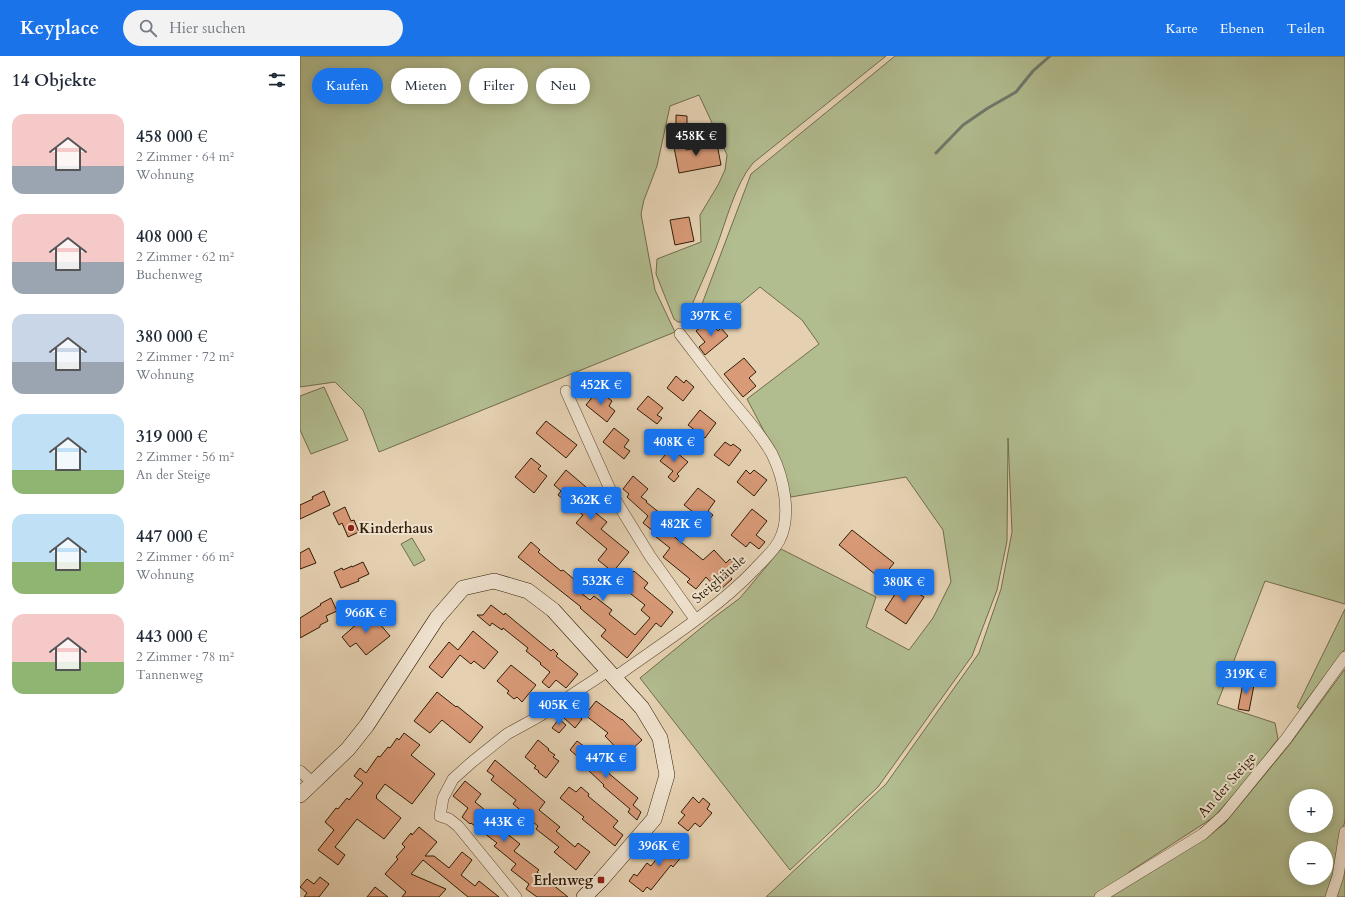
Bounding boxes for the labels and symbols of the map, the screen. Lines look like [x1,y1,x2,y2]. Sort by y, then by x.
pin: 458K € [663,123,729,157]
pin: 397K € [678,303,744,337]
pin: 452K € [568,372,634,406]
pin: 408K € [641,429,707,463]
pin: 362K € [558,487,624,521]
pin: 482K € [648,511,714,545]
place label: Kinderhaus [359,519,433,538]
marker: Kinderhaus [346,523,356,533]
street label: Steighäusle [688,550,750,608]
pin: 532K € [570,568,636,602]
pin: 380K € [871,569,937,603]
pin: 966K € [333,600,399,634]
pin: 319K € [1213,661,1279,695]
pin: 405K € [526,692,592,726]
pin: 447K € [573,745,639,779]
street label: An der Steige [1193,748,1261,822]
pin: 443K € [471,809,537,843]
pin: 396K € [626,833,692,867]
place label: Erlenweg [533,871,594,890]
marker: Erlenweg [596,875,606,885]

